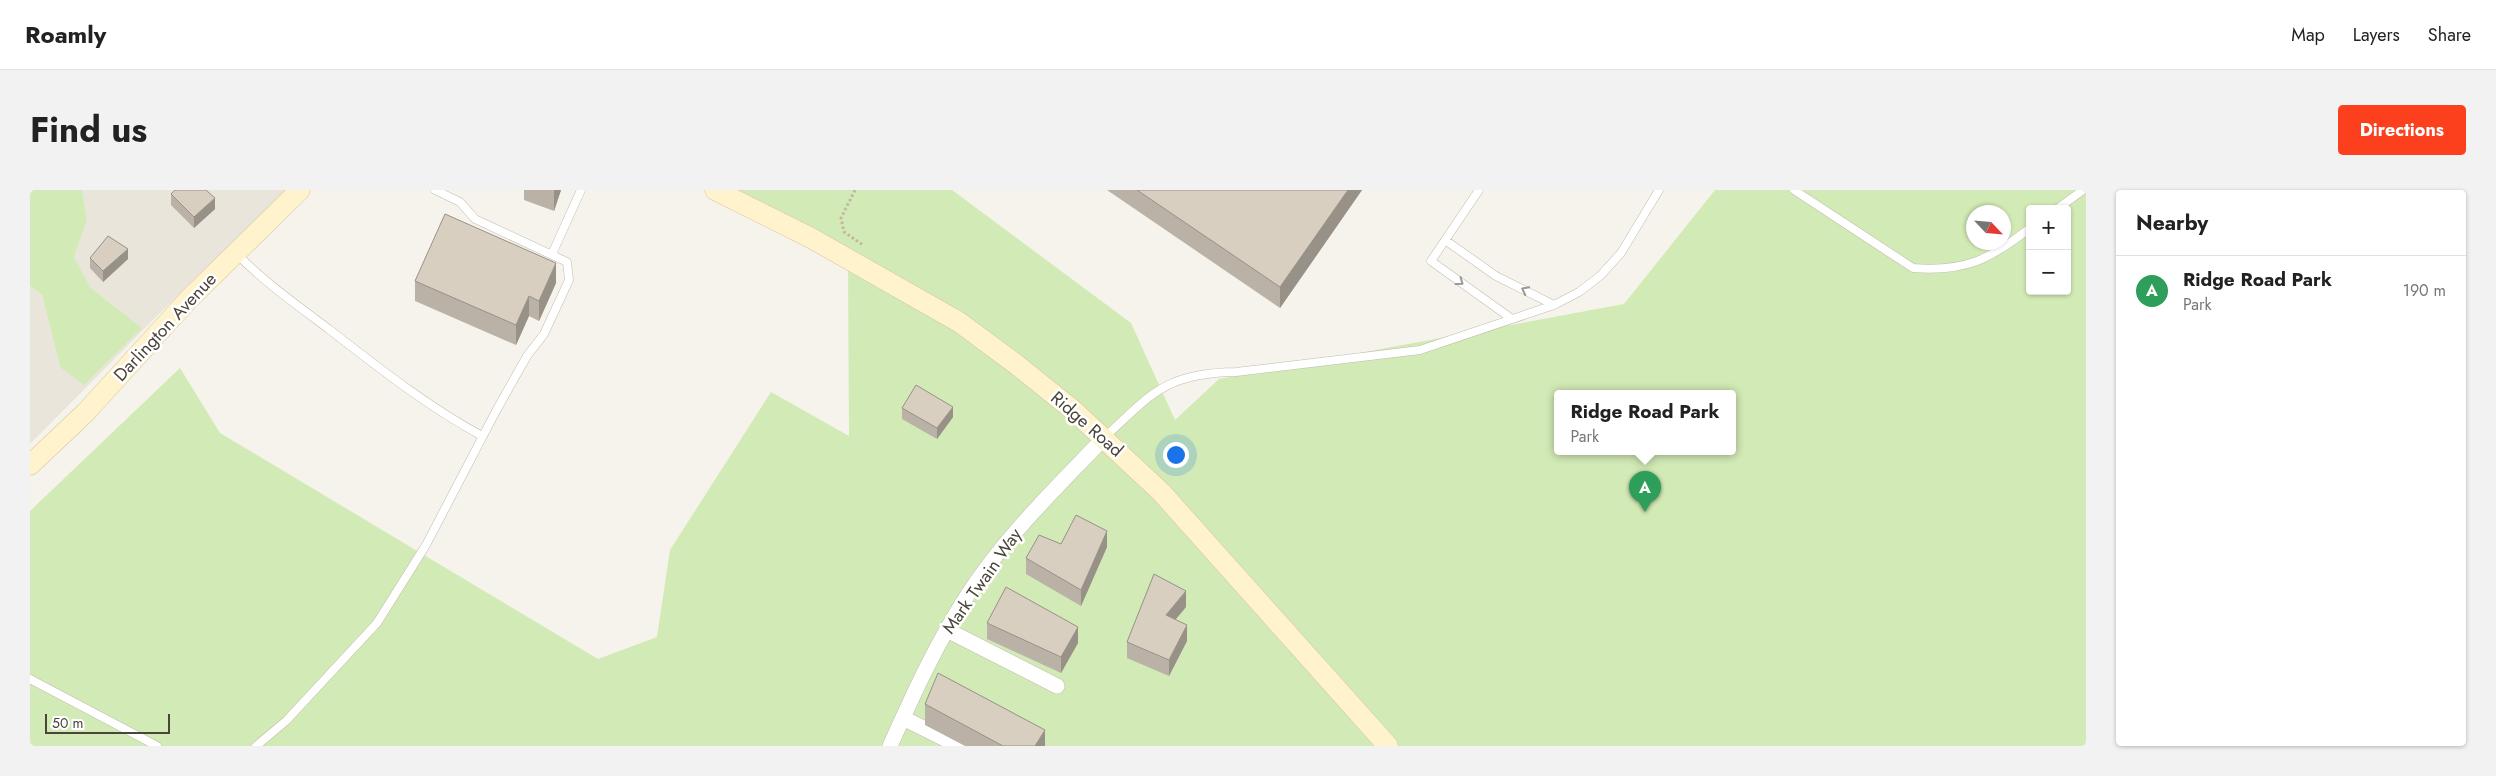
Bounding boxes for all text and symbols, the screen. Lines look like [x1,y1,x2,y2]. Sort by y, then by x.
text: Roamly [25,17,106,52]
text: Map [2291,22,2325,48]
text: Layers [2353,22,2400,48]
text: Share [2428,22,2471,48]
text: Find us [30,105,147,155]
button: Directions [2338,105,2466,155]
north arrow [1966,205,2011,250]
map controls [2026,205,2071,295]
button: + [2026,205,2071,250]
text: Nearby [2136,208,2208,238]
button: − [2026,250,2071,295]
text: Ridge Road Park [2183,266,2332,293]
street label: Darlington Avenue [108,267,222,387]
one-way arrow [1454,276,1464,285]
text: A [2146,279,2158,302]
text: 190 m [2403,279,2446,302]
one-way arrow [1521,286,1530,296]
text: Park [2183,293,2212,316]
street label: Ridge Road [1045,385,1129,463]
popup [1554,390,1736,455]
text: Ridge Road Park [1571,398,1719,425]
text: Park [1571,425,1599,448]
your location [1163,442,1189,468]
pin: A [1629,471,1661,512]
street label: Mark Twain Way [936,523,1028,639]
scale bar [45,711,170,734]
text: 50 m [52,713,83,733]

